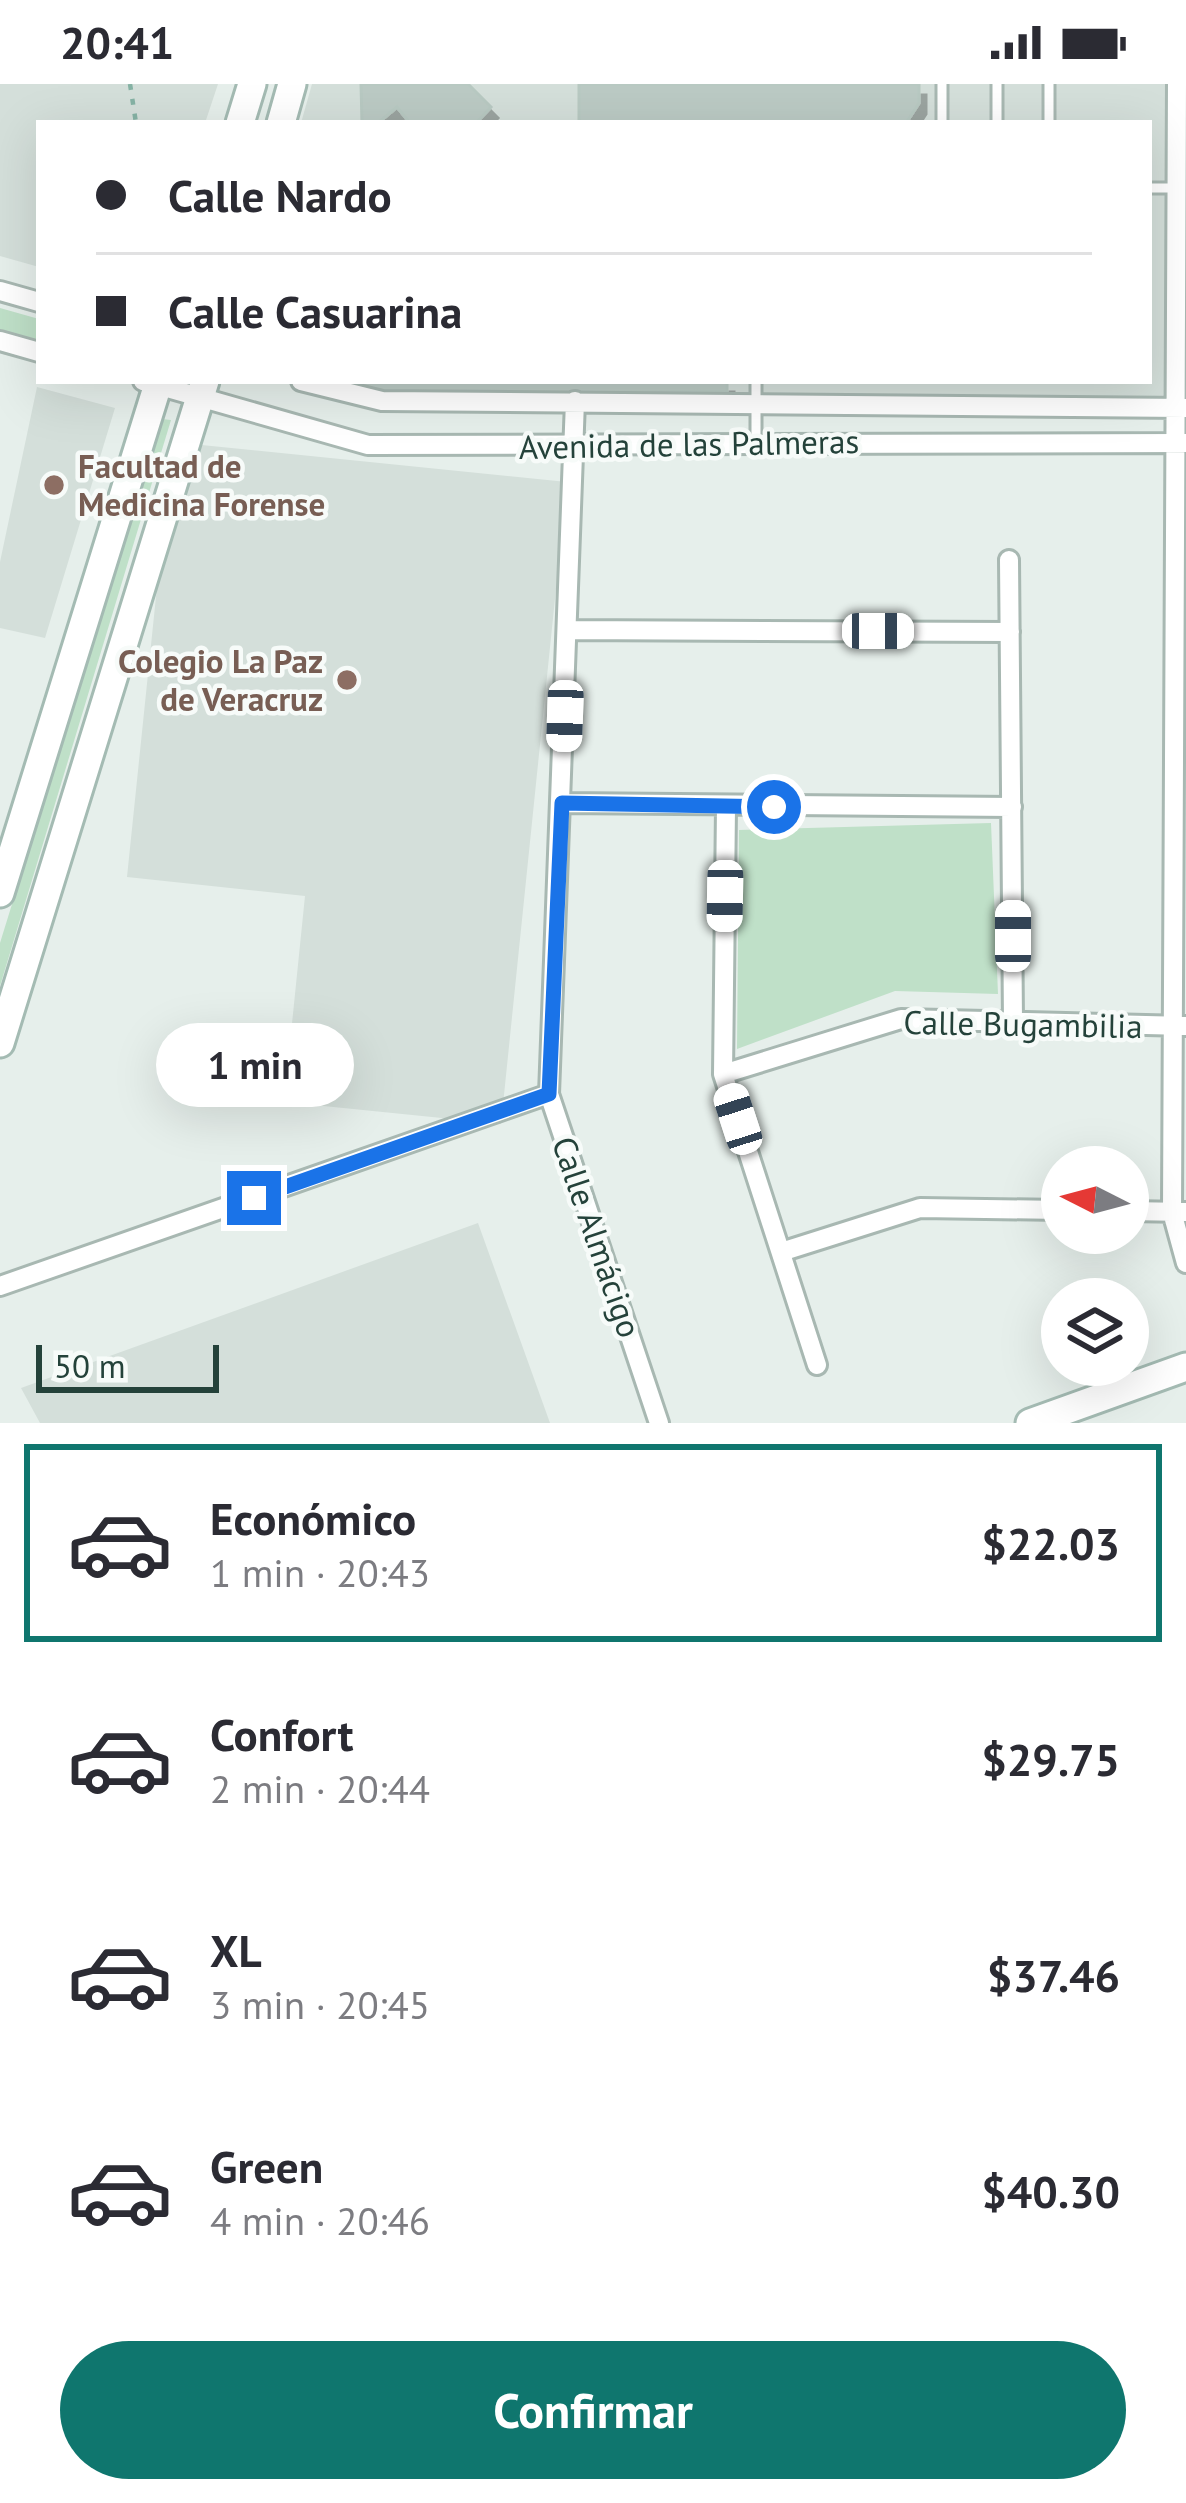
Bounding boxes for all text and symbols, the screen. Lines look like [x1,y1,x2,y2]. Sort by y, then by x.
text: 20:41 [60,13,174,71]
text: Calle Nardo [168,166,392,224]
text: Calle Casuarina [168,282,462,340]
street label: Avenida de las Palmeras [518,419,860,468]
place label: Facultad de Medicina Forense [78,444,325,525]
marker: Facultad de Medicina Forense [41,472,67,498]
car [842,613,914,649]
place label: Colegio La Paz de Veracruz [118,639,323,720]
marker: Colegio La Paz de Veracruz [334,667,360,693]
car [546,679,584,753]
route start [747,780,801,834]
car [706,860,744,932]
car [995,900,1031,972]
street label: Calle Bugambilia [903,1000,1143,1047]
callout: 1 min [155,1024,353,1108]
text: 1 min [207,1039,303,1090]
car [710,1079,766,1159]
street label: Calle Almácigo [543,1131,652,1343]
north arrow [1041,1146,1149,1254]
map controls [1041,1146,1149,1386]
route end [227,1171,281,1225]
button: layers [1041,1278,1149,1386]
scale bar [36,1339,219,1392]
text: 50 m [54,1344,126,1387]
icon: car [66,1489,174,1597]
text: Económico [210,1489,416,1547]
text: $22.03 [981,1514,1120,1572]
text: 1 min · 20:43 [210,1547,430,1598]
icon: car [66,1705,174,1813]
text: Confort [210,1705,353,1763]
text: $29.75 [981,1730,1120,1788]
text: 2 min · 20:44 [210,1763,430,1814]
icon: car [66,1921,174,2029]
text: XL [210,1921,262,1979]
text: $37.46 [987,1946,1120,2004]
text: 3 min · 20:45 [210,1979,430,2030]
icon: car [66,2137,174,2245]
text: Green [210,2137,323,2195]
text: $40.30 [981,2162,1120,2220]
text: 4 min · 20:46 [210,2195,430,2246]
button: Confirmar [60,2341,1126,2479]

